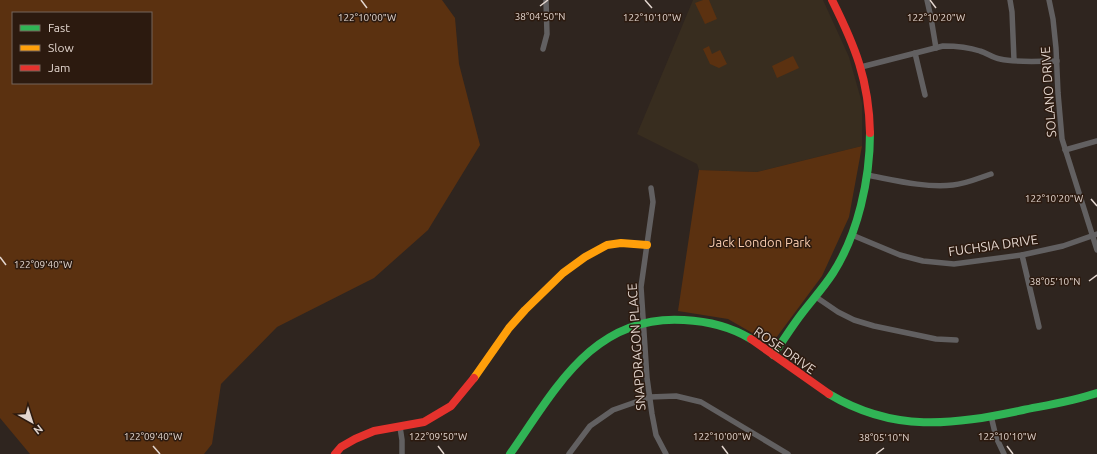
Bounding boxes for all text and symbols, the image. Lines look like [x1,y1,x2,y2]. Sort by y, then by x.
text: 38°04'50"N [515,11,565,22]
legend [12,12,152,84]
text: 122°10'00"W [338,12,396,23]
text: 122°10'10"W [623,12,681,23]
text: 122°10'20"W [907,12,965,23]
text: Fast [48,21,70,34]
text: Slow [48,41,74,54]
street label: SOLANO DRIVE [1038,46,1058,138]
text: Jam [48,61,70,74]
text: 122°10'20"W [1025,193,1083,204]
street label: FUCHSIA DRIVE [947,232,1039,258]
park label: Jack London Park [709,235,811,249]
text: 122°09'40"W [14,259,72,270]
text: 38°05'10"N [1030,276,1080,287]
street label: SNAPDRAGON PLACE [625,283,647,411]
street label: ROSE DRIVE [752,324,818,376]
north arrow [12,402,52,442]
text: N [31,423,45,437]
text: 122°09'40"W [124,431,182,442]
text: 122°09'50"W [409,431,467,442]
text: 122°10'00"W [693,431,751,442]
text: 122°10'10"W [978,431,1036,442]
text: 38°05'10"N [859,432,909,443]

